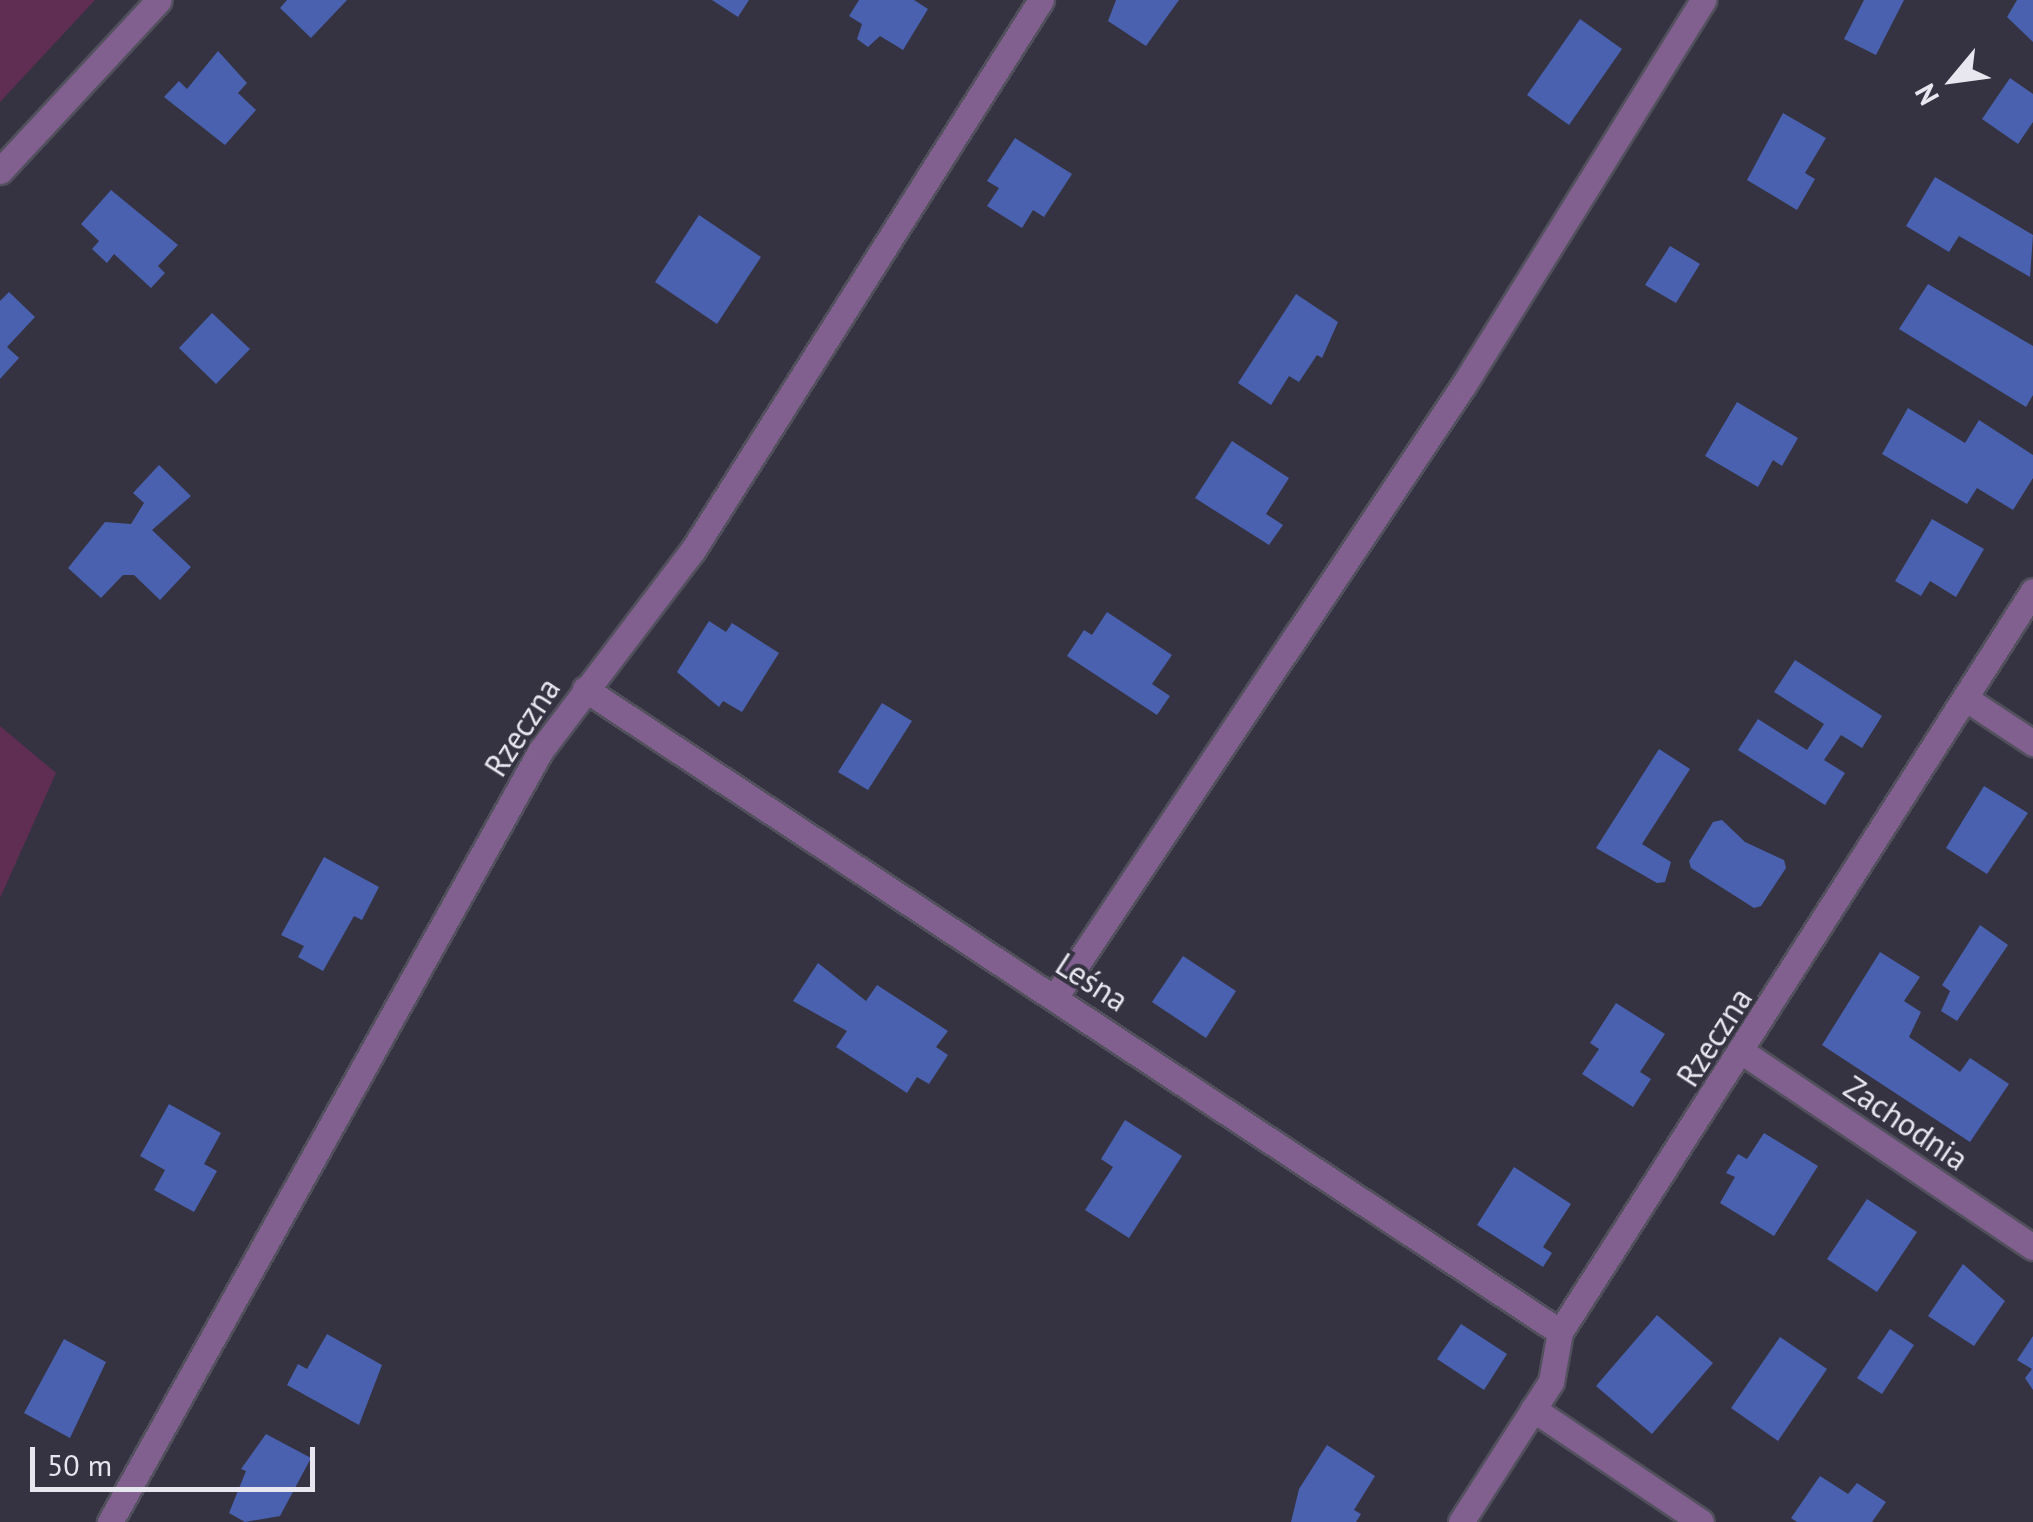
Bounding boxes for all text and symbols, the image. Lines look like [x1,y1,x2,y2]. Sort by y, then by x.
north arrow [1903,30,2003,130]
text: N [1906,78,1947,112]
street label: Rzeczna [476,671,568,783]
street label: Leśna [1049,945,1135,1019]
street label: Rzeczna [1668,981,1760,1093]
street label: Zachodnia [1837,1068,1975,1178]
scale bar [35,1427,320,1489]
text: 50 m [47,1445,112,1484]

